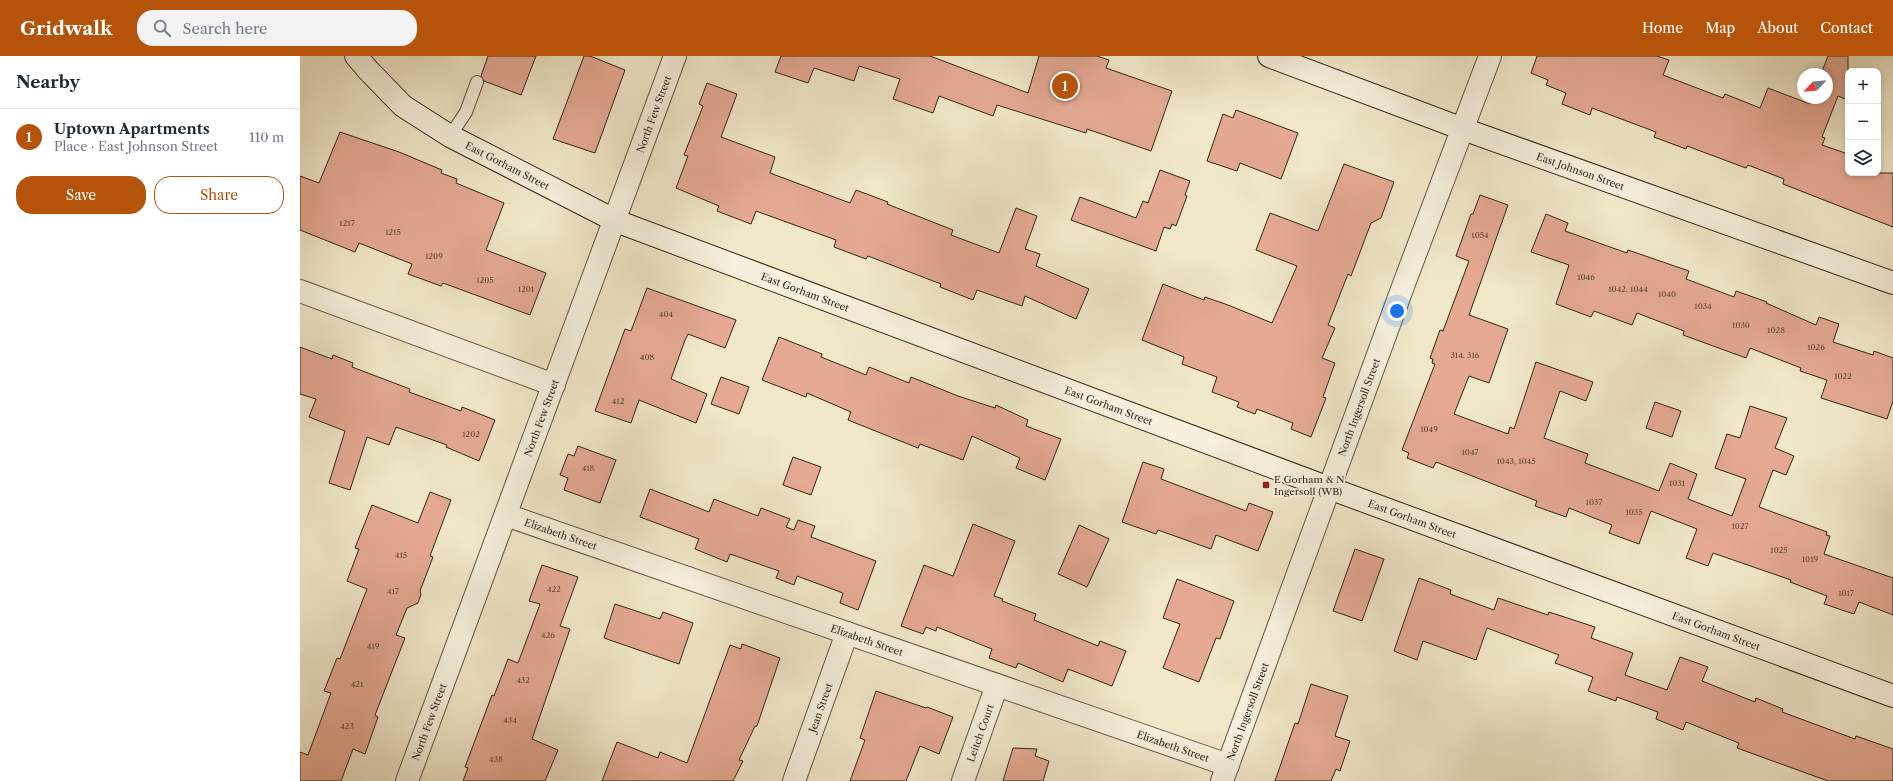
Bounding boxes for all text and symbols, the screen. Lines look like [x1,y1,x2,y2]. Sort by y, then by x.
search box [137,10,417,46]
text: Gridwalk [20,17,113,40]
icon: search [151,17,173,39]
text: Search here [183,19,268,38]
text: Home [1642,19,1683,37]
text: Map [1705,19,1735,37]
text: About [1757,19,1798,37]
text: Contact [1820,19,1873,37]
north arrow [1797,68,1833,104]
map controls [1845,68,1881,176]
button: + [1845,68,1881,104]
pin: 1 [1052,71,1078,101]
text: Nearby [16,72,80,92]
street label: North Few Street [634,73,674,155]
button: − [1845,104,1881,140]
text: Uptown Apartments [54,119,210,138]
text: 1 [26,129,32,145]
text: 110 m [249,129,284,145]
text: Place · East Johnson Street [54,138,218,154]
street label: East Gorham Street [463,139,552,193]
button: layers [1845,140,1881,176]
street label: East Johnson Street [1534,150,1626,193]
button: Save [16,176,146,214]
button: Share [154,176,284,214]
house number: 1217 [339,218,355,228]
house number: 1215 [385,227,401,237]
house number: 1054 [1471,230,1489,240]
house number: 1209 [425,251,443,261]
street label: East Gorham Street [759,270,851,315]
house number: 1046 [1577,272,1595,282]
house number: 1205 [476,275,494,285]
house number: 1201 [518,284,535,294]
house number: 1042, 1044 [1608,284,1648,294]
house number: 1040 [1658,289,1676,299]
your location [1387,301,1407,321]
house number: 1034 [1694,301,1712,311]
house number: 404 [659,309,674,319]
house number: 1030 [1732,320,1750,330]
house number: 1028 [1767,325,1785,335]
house number: 1026 [1807,342,1825,352]
house number: 314, 316 [1450,350,1480,360]
house number: 408 [640,352,654,362]
street label: North Ingersoll Street [1335,356,1383,458]
house number: 1022 [1834,371,1852,381]
street label: North Few Street [521,377,562,459]
street label: East Gorham Street [1063,384,1155,429]
house number: 412 [612,396,625,406]
house number: 1049 [1420,424,1438,434]
house number: 1202 [462,429,480,439]
house number: 1047 [1462,447,1479,457]
house number: 1043, 1045 [1496,456,1536,466]
house number: 418 [582,463,595,473]
place label: E Gorham & N Ingersoll (WB) [1274,473,1344,498]
house number: 1031 [1669,478,1686,488]
marker: E Gorham & N Ingersoll (WB) [1261,480,1271,490]
street label: East Gorham Street [1366,497,1458,542]
house number: 1037 [1586,497,1602,507]
house number: 1035 [1625,507,1643,517]
street label: Elizabeth Street [523,516,599,553]
house number: 1027 [1732,521,1749,531]
house number: 1025 [1770,545,1788,555]
house number: 415 [395,550,407,560]
house number: 1019 [1802,554,1819,564]
house number: 422 [547,584,561,594]
house number: 417 [387,586,399,596]
house number: 1017 [1838,588,1854,598]
street label: East Gorham Street [1670,609,1762,654]
street label: Elizabeth Street [829,622,905,659]
house number: 426 [541,630,555,640]
house number: 419 [367,641,380,651]
street label: North Ingersoll Street [1224,660,1272,763]
house number: 432 [516,675,530,685]
house number: 421 [351,679,364,689]
street label: North Few Street [409,681,450,763]
street label: Jean Street [805,681,836,736]
street label: Leitch Court [964,702,997,764]
house number: 434 [503,715,517,725]
house number: 423 [340,721,354,731]
street label: Elizabeth Street [1135,728,1211,765]
house number: 438 [489,754,503,764]

